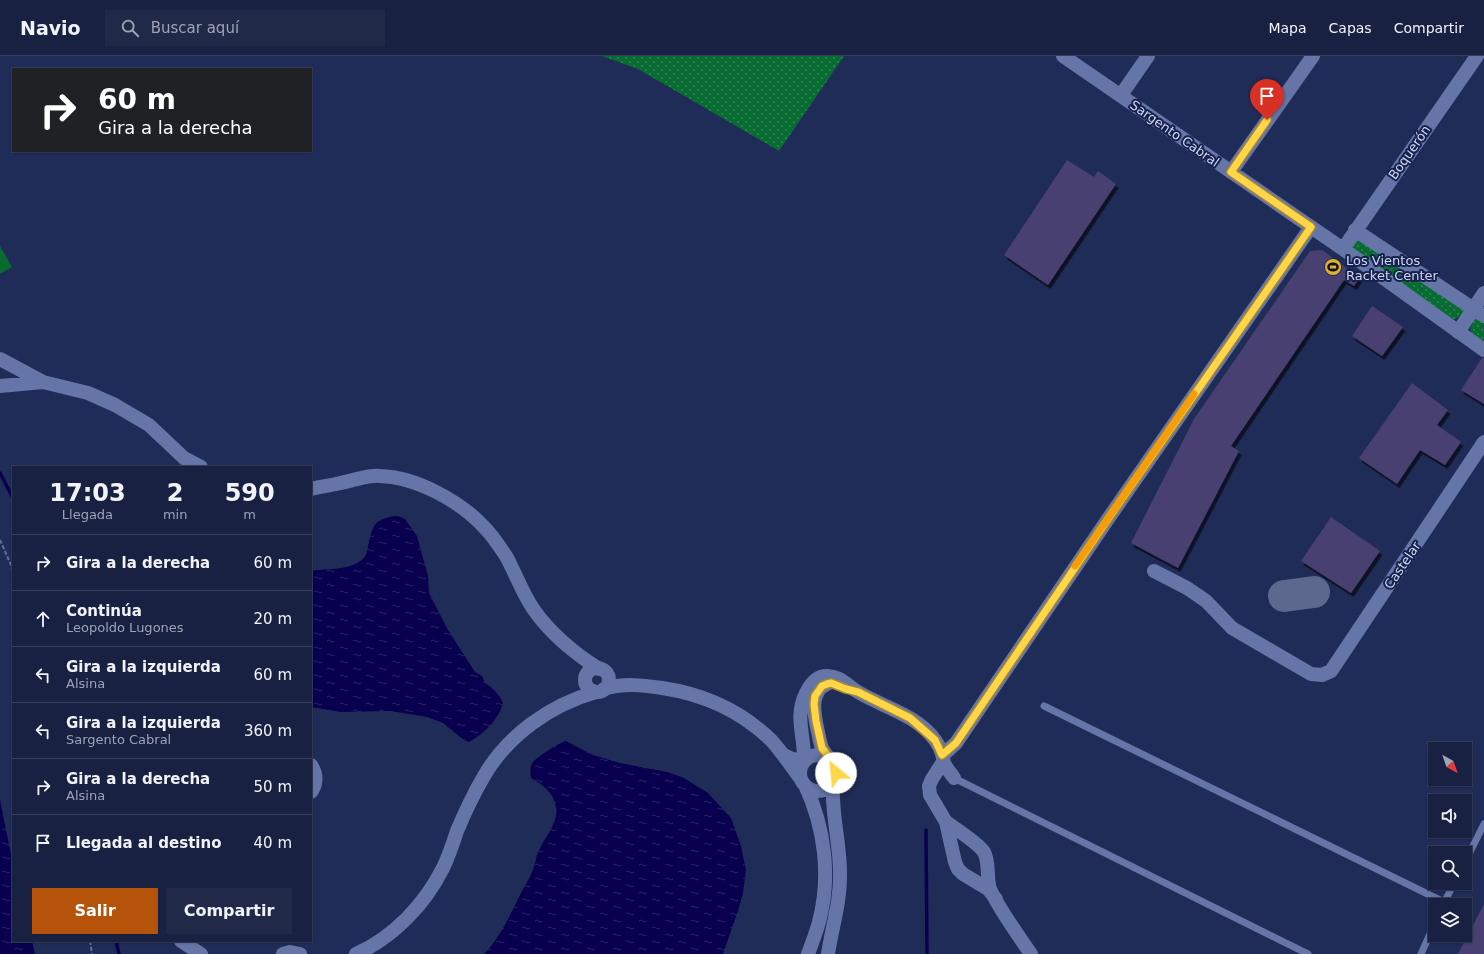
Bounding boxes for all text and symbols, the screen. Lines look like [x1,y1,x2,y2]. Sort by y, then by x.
search box [105,10,385,46]
text: Navio [20,17,81,39]
icon: search [119,17,141,39]
text: Buscar aquí [151,19,239,37]
text: Mapa [1268,20,1307,36]
text: Capas [1329,20,1372,36]
text: Compartir [1394,20,1464,36]
pin [1250,79,1284,120]
text: 60 m [98,83,176,116]
icon: right [32,84,84,136]
icon: arrive [1256,85,1278,107]
street label: Sargento Cabral [1127,97,1222,170]
text: Gira a la derecha [98,117,253,138]
street label: Boquerón [1385,122,1434,182]
place label: Los Vientos Racket Center [1346,253,1439,283]
sports icon: Los Vientos Racket Center [1323,257,1343,277]
text: 17:03 [49,479,126,507]
text: 2 [167,479,183,507]
text: 590 [225,479,275,507]
text: Llegada [62,507,113,522]
text: min [163,507,187,522]
text: m [243,507,256,522]
street label: Castelar [1381,538,1424,592]
icon: right [32,552,54,574]
text: Gira a la derecha [66,554,210,572]
text: 60 m [254,554,292,572]
text: Continúa [66,602,142,620]
icon: ahead [32,608,54,630]
text: 20 m [254,610,292,628]
text: Leopoldo Lugones [66,620,184,635]
text: Gira a la izquierda [66,658,221,676]
icon: left [32,664,54,686]
text: 60 m [254,666,292,684]
text: Alsina [66,676,105,691]
text: Gira a la izquierda [66,714,221,732]
icon: left [32,720,54,742]
text: 360 m [244,722,292,740]
text: Sargento Cabral [66,732,171,747]
north arrow [1428,742,1472,786]
map controls [1428,742,1472,942]
position arrow [815,752,857,794]
text: Gira a la derecha [66,770,210,788]
icon: right [32,776,54,798]
text: 50 m [254,778,292,796]
text: Alsina [66,788,105,803]
button: sound [1428,794,1472,838]
icon: arrive [32,832,54,854]
text: Llegada al destino [66,834,221,852]
text: 40 m [254,834,292,852]
button: search [1428,846,1472,890]
button: Salir [32,888,158,934]
button: Compartir [166,888,292,934]
button: layers [1428,898,1472,942]

